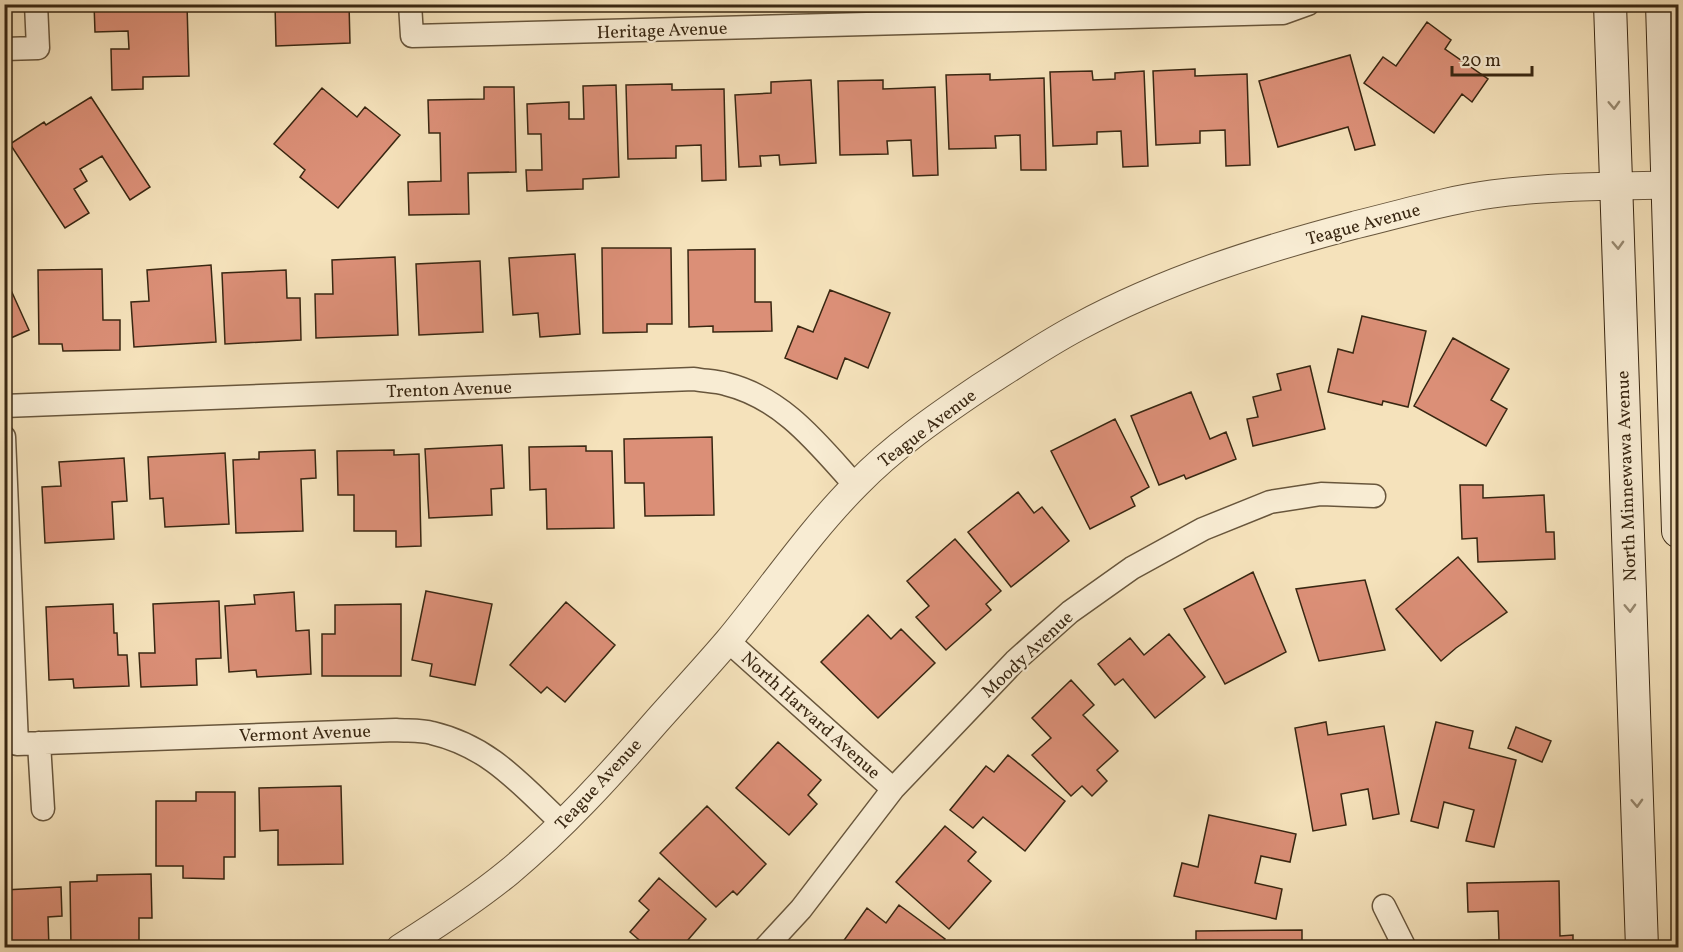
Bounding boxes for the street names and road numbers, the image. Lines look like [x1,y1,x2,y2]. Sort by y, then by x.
street label: Heritage Avenue [596,17,728,46]
street label: Teague Avenue [1304,198,1423,253]
street label: North Minnewawa Avenue [1611,370,1644,582]
street label: Trenton Avenue [386,376,512,405]
street label: Teague Avenue [874,384,982,474]
street label: Moody Avenue [977,606,1079,704]
street label: North Harvard Avenue [735,647,885,786]
street label: Vermont Avenue [239,720,371,749]
street label: Teague Avenue [550,734,648,836]

